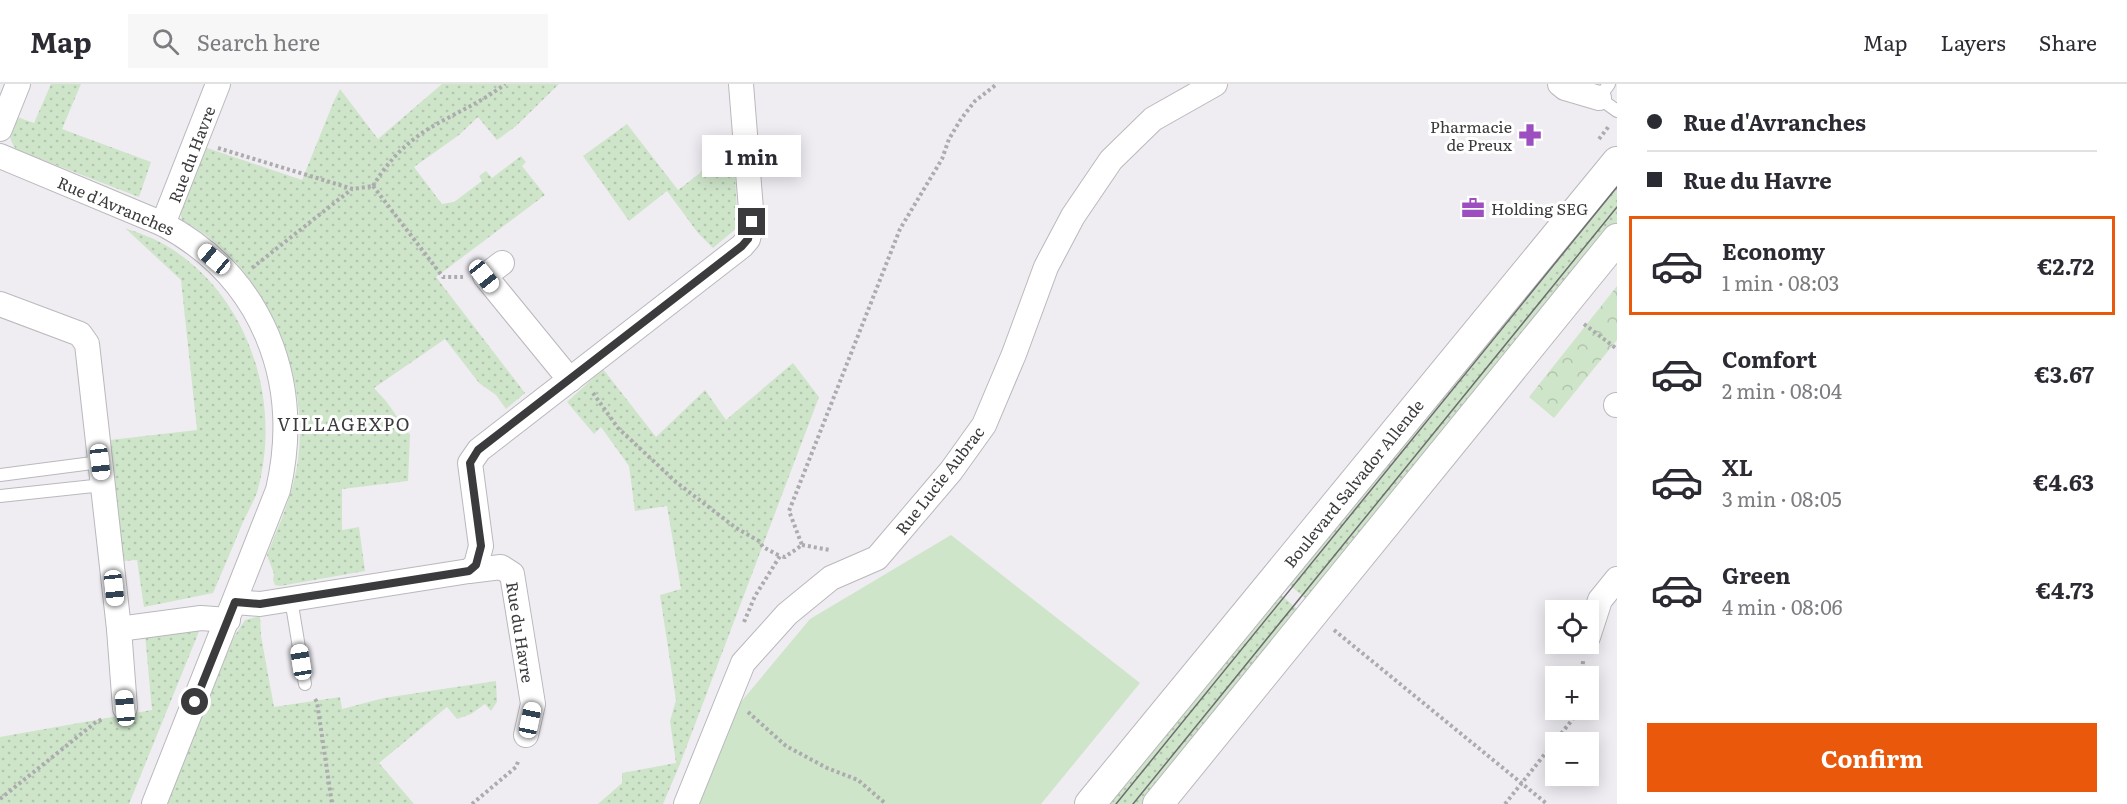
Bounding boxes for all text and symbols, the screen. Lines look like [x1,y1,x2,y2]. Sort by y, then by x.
search box [128,14,548,68]
text: Map [30,20,92,62]
icon: search [149,25,182,58]
text: Search here [197,25,320,58]
text: Map [1863,26,1908,57]
text: Layers [1941,26,2006,57]
text: Share [2039,26,2097,57]
street label: Rue du Havre [162,102,220,206]
text: Rue d'Avranches [1683,105,1866,138]
place label: Pharmacie de Preux [1430,114,1513,156]
pharmacy icon: Pharmacie de Preux [1517,122,1543,148]
callout: 1 min [702,135,801,177]
text: 1 min [725,141,778,171]
text: Rue du Havre [1683,163,1832,196]
street label: Rue d'Avranches [54,170,178,240]
office icon: Holding SEG [1460,195,1486,221]
place label: Holding SEG [1491,196,1588,220]
route end [738,208,765,235]
text: Economy [1722,234,1825,267]
icon: car [1650,239,1704,293]
car [194,241,234,277]
text: €2.72 [2037,249,2094,282]
car [466,256,502,296]
text: 1 min · 08:03 [1722,267,1839,297]
text: Comfort [1722,342,1817,375]
icon: car [1650,347,1704,401]
text: €3.67 [2034,357,2094,390]
text: 2 min · 08:04 [1722,375,1842,405]
street label: Boulevard Salvador Allende [1277,394,1429,572]
district label: VILLAGEXPO [277,410,411,437]
street label: Rue Lucie Aubrac [889,421,989,539]
car [89,443,111,481]
text: XL [1722,450,1753,483]
icon: car [1650,455,1704,509]
text: €4.63 [2033,465,2094,498]
text: 3 min · 08:05 [1722,483,1842,513]
text: Green [1722,558,1791,591]
icon: car [1650,563,1704,617]
car [103,569,125,607]
text: €4.73 [2036,573,2094,606]
street label: Rue du Havre [501,580,541,684]
text: 4 min · 08:06 [1722,591,1843,621]
map controls [1545,600,1599,786]
button: locate [1545,600,1599,654]
car [289,643,313,681]
button: + [1545,666,1599,720]
route start [181,688,208,715]
car [114,689,136,727]
car [517,701,543,739]
button: Confirm [1647,723,2097,792]
button: − [1545,732,1599,786]

